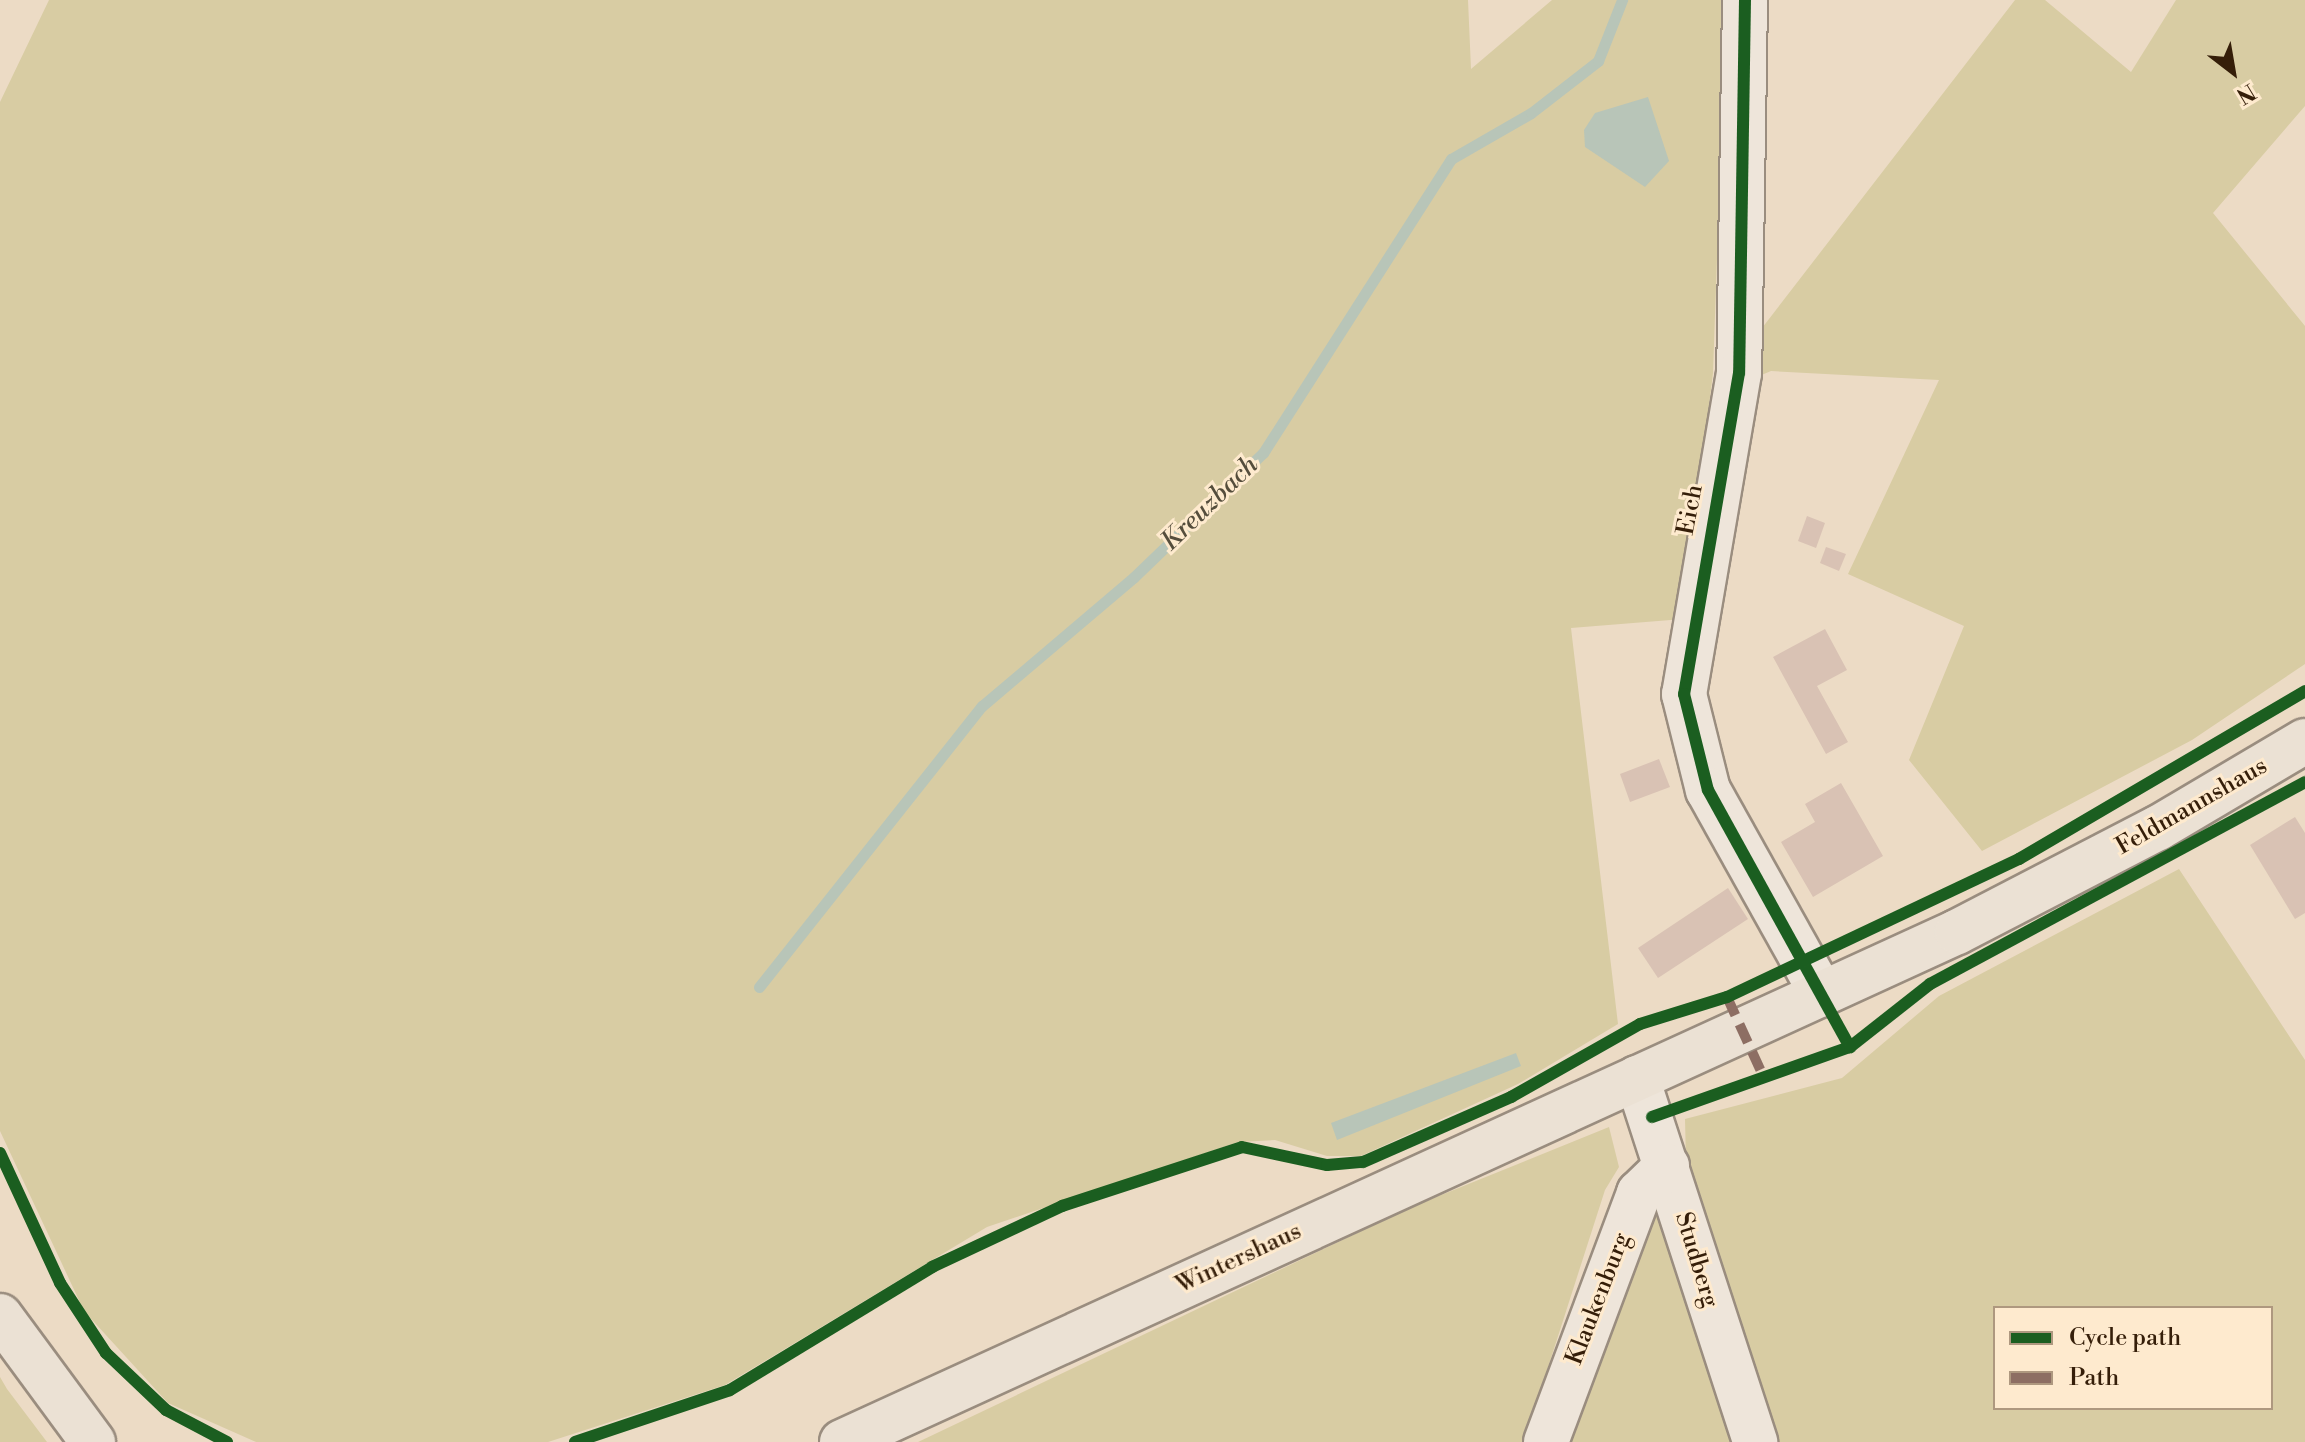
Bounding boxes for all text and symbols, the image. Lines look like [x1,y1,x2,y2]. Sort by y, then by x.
north arrow [2193,32,2273,112]
text: N [2231,77,2260,109]
water label: Kreuzbach [1155,450,1265,558]
street label: Eich [1672,482,1710,538]
street label: Feldmannshaus [2111,752,2273,862]
street label: Studberg [1668,1209,1724,1311]
street label: Wintershaus [1172,1217,1306,1301]
street label: Klaukenburg [1561,1229,1637,1369]
legend [1993,1306,2273,1410]
text: Cycle path [2069,1323,2181,1353]
text: Path [2069,1363,2119,1393]

